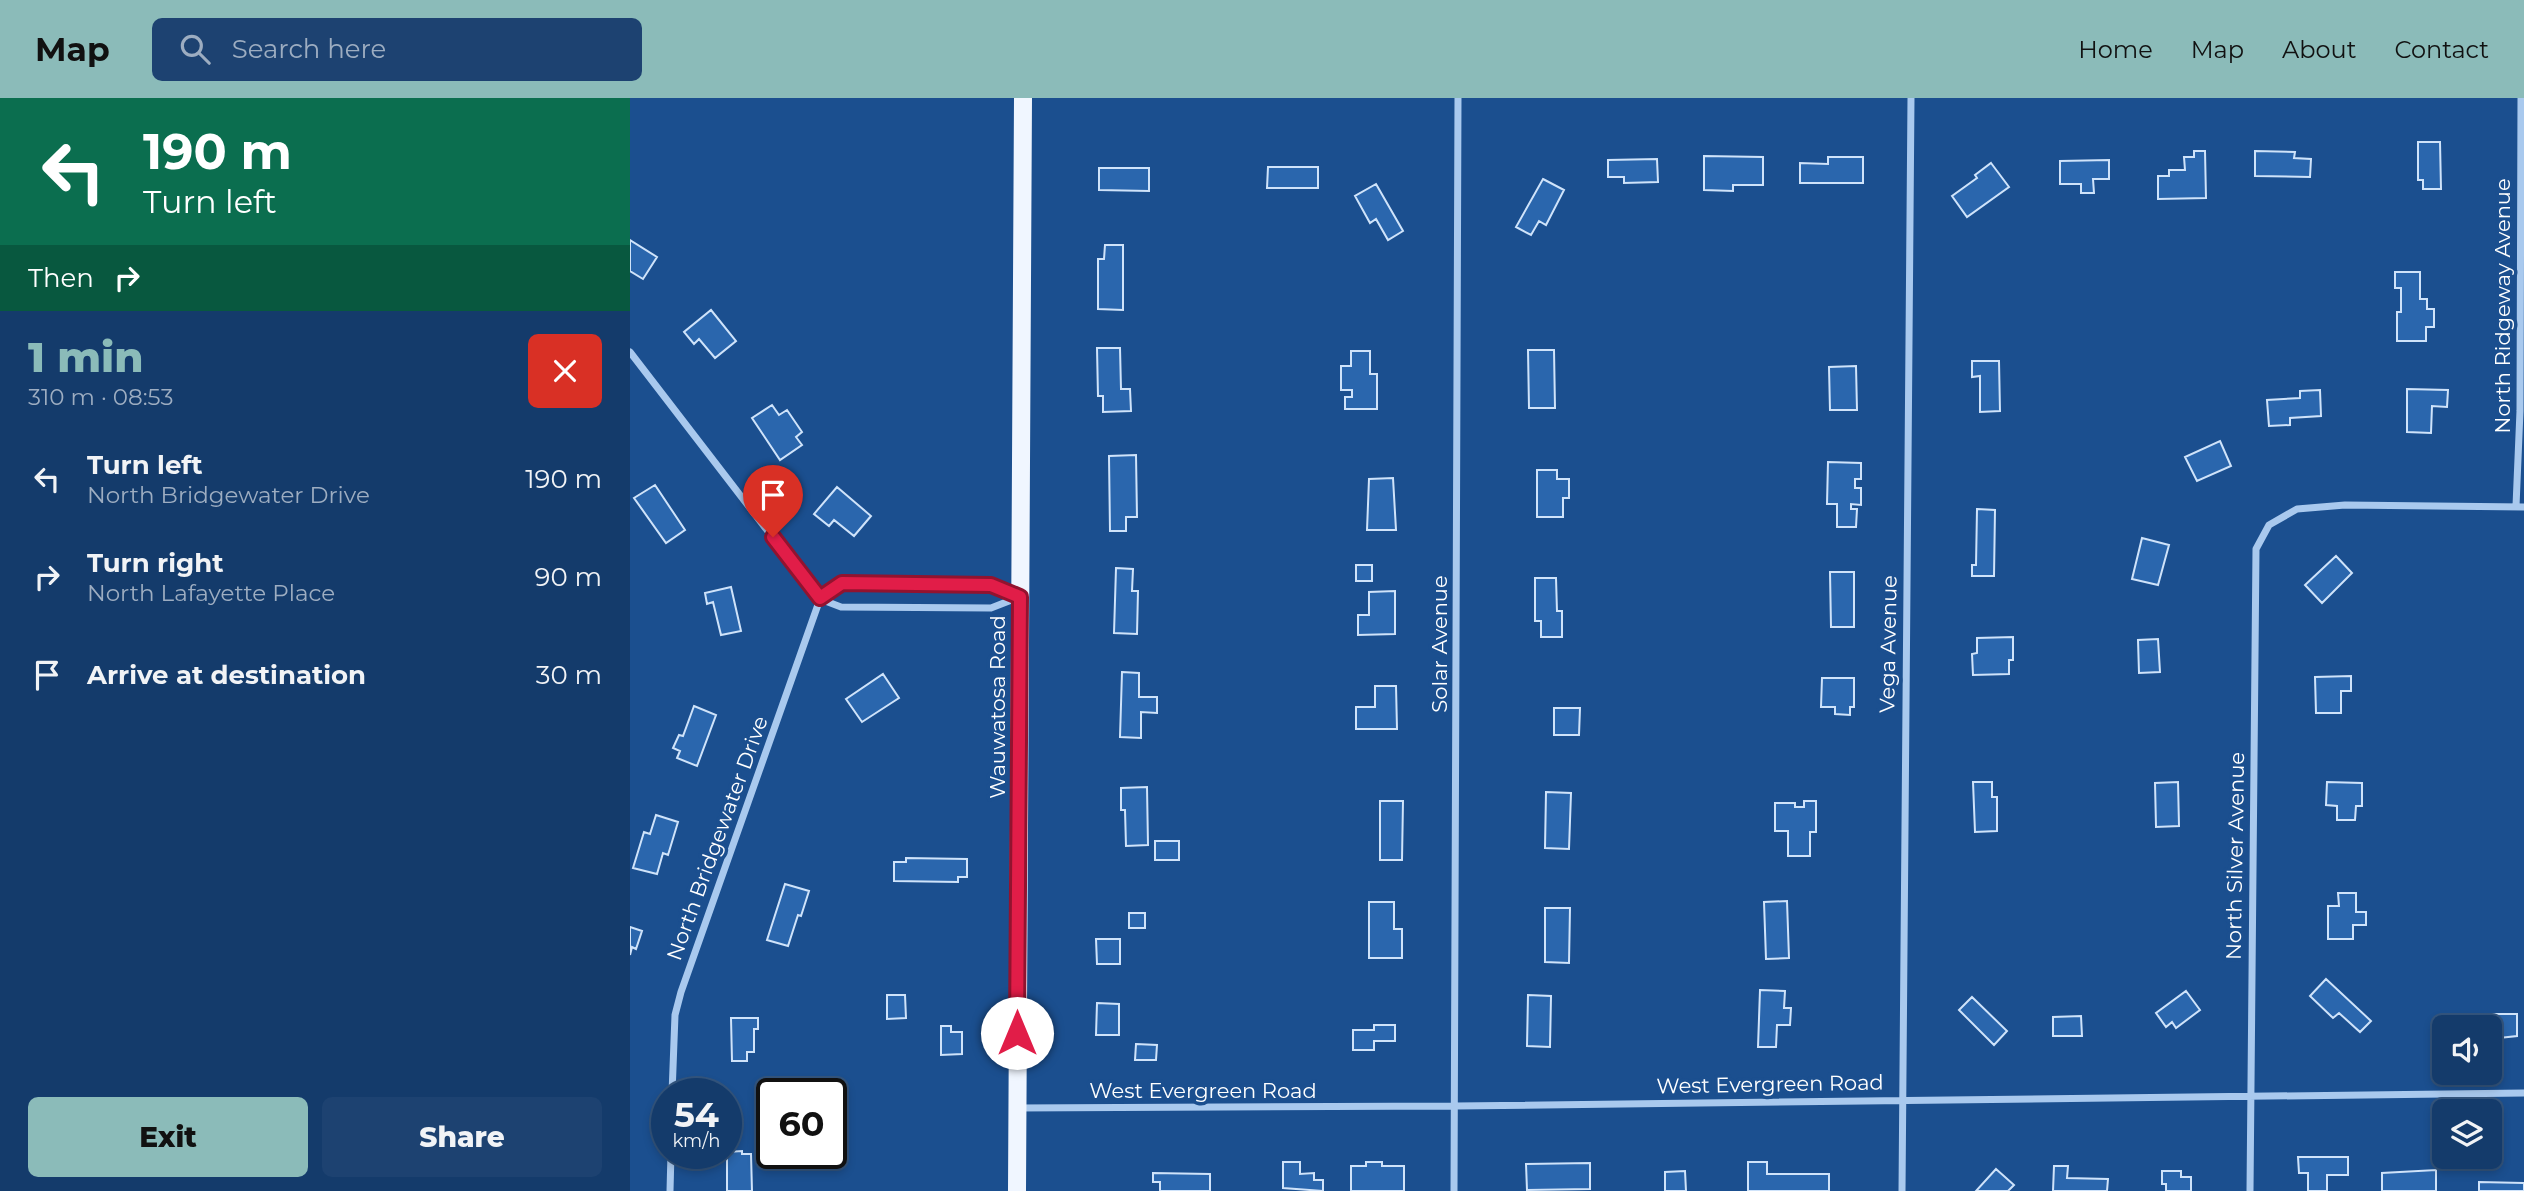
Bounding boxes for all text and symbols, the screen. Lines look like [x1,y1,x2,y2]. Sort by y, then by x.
search box [152,18,642,81]
text: Map [35,29,110,69]
icon: search [176,30,214,68]
text: Search here [232,33,386,65]
text: Home [2078,35,2153,64]
text: Map [2191,35,2244,64]
text: About [2282,35,2356,64]
text: Contact [2394,35,2489,64]
text: 190 m [143,122,292,181]
icon: left [28,126,119,217]
street label: North Ridgeway Avenue [2490,178,2515,434]
text: Turn left [143,182,277,221]
icon: right [108,259,146,297]
text: Then [28,262,94,294]
text: 1 min [28,331,144,383]
button: close [528,334,602,408]
text: 310 m · 08:53 [28,383,173,411]
text: Turn left [87,449,203,481]
icon: left [28,460,66,498]
text: 190 m [525,463,602,495]
pin [743,465,803,537]
icon: arrive [754,476,792,514]
text: North Bridgewater Drive [87,481,370,509]
text: Turn right [87,547,223,579]
icon: right [28,558,66,596]
text: 90 m [535,561,602,593]
street label: Solar Avenue [1427,575,1452,713]
street label: Vega Avenue [1874,575,1902,713]
text: North Lafayette Place [87,579,335,607]
street label: Wauwatosa Road [985,615,1010,799]
icon: arrive [28,656,66,694]
text: Arrive at destination [87,659,366,691]
text: 30 m [536,659,602,691]
street label: North Bridgewater Drive [661,712,773,964]
street label: North Silver Avenue [2221,752,2249,960]
position arrow [980,996,1054,1070]
map controls [2432,1015,2502,1169]
button: sound [2432,1015,2502,1085]
street label: West Evergreen Road [1656,1070,1884,1098]
speed limit sign: 60 [756,1078,847,1169]
street label: West Evergreen Road [1089,1078,1317,1103]
text: 54 [674,1093,719,1136]
button: Exit [28,1097,308,1177]
button: Share [322,1097,602,1177]
button: layers [2432,1099,2502,1169]
text: km/h [672,1130,721,1152]

